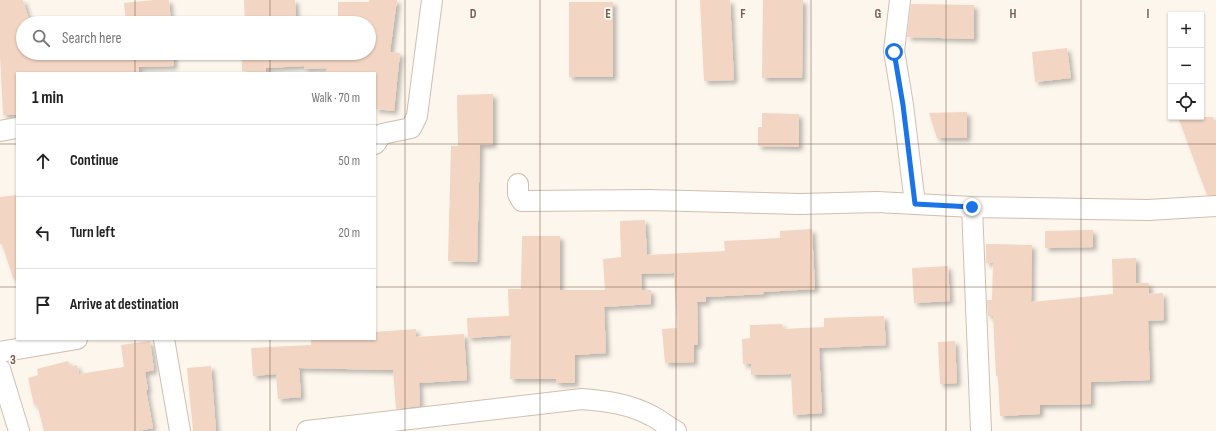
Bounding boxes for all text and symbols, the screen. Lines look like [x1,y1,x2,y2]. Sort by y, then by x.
text: D [470,6,477,22]
text: E [605,6,611,22]
text: F [740,6,746,22]
text: G [875,6,882,22]
text: H [1010,6,1017,22]
text: I [1147,6,1150,22]
map controls [1168,12,1204,120]
button: + [1168,12,1204,48]
search box [16,16,376,60]
icon: search [30,27,52,49]
text: Search here [62,29,122,48]
route start [885,43,903,61]
button: − [1168,48,1204,84]
button: locate [1168,84,1204,120]
text: 1 min [32,88,64,108]
text: Walk · 70 m [311,90,360,106]
icon: ahead [32,150,54,172]
text: Continue [70,151,119,170]
text: 50 m [339,153,360,169]
route end [963,198,981,216]
icon: left [32,222,54,244]
text: Turn left [70,223,115,242]
text: 20 m [338,225,360,241]
icon: arrive [32,294,54,316]
text: Arrive at destination [70,295,179,314]
text: 3 [10,352,16,368]

